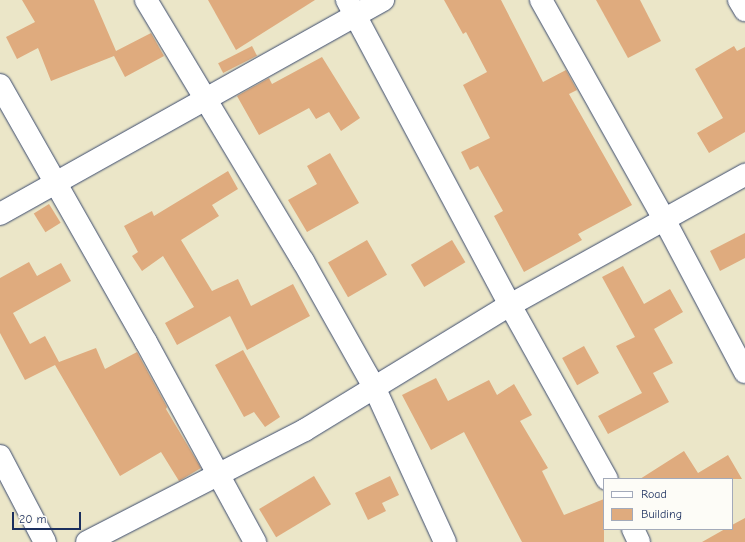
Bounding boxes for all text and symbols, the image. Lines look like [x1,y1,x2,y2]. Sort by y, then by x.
legend [603,478,733,530]
text: Road [641,487,667,501]
scale bar [14,504,83,530]
text: Building [641,507,682,521]
text: 20 m [19,512,47,526]

